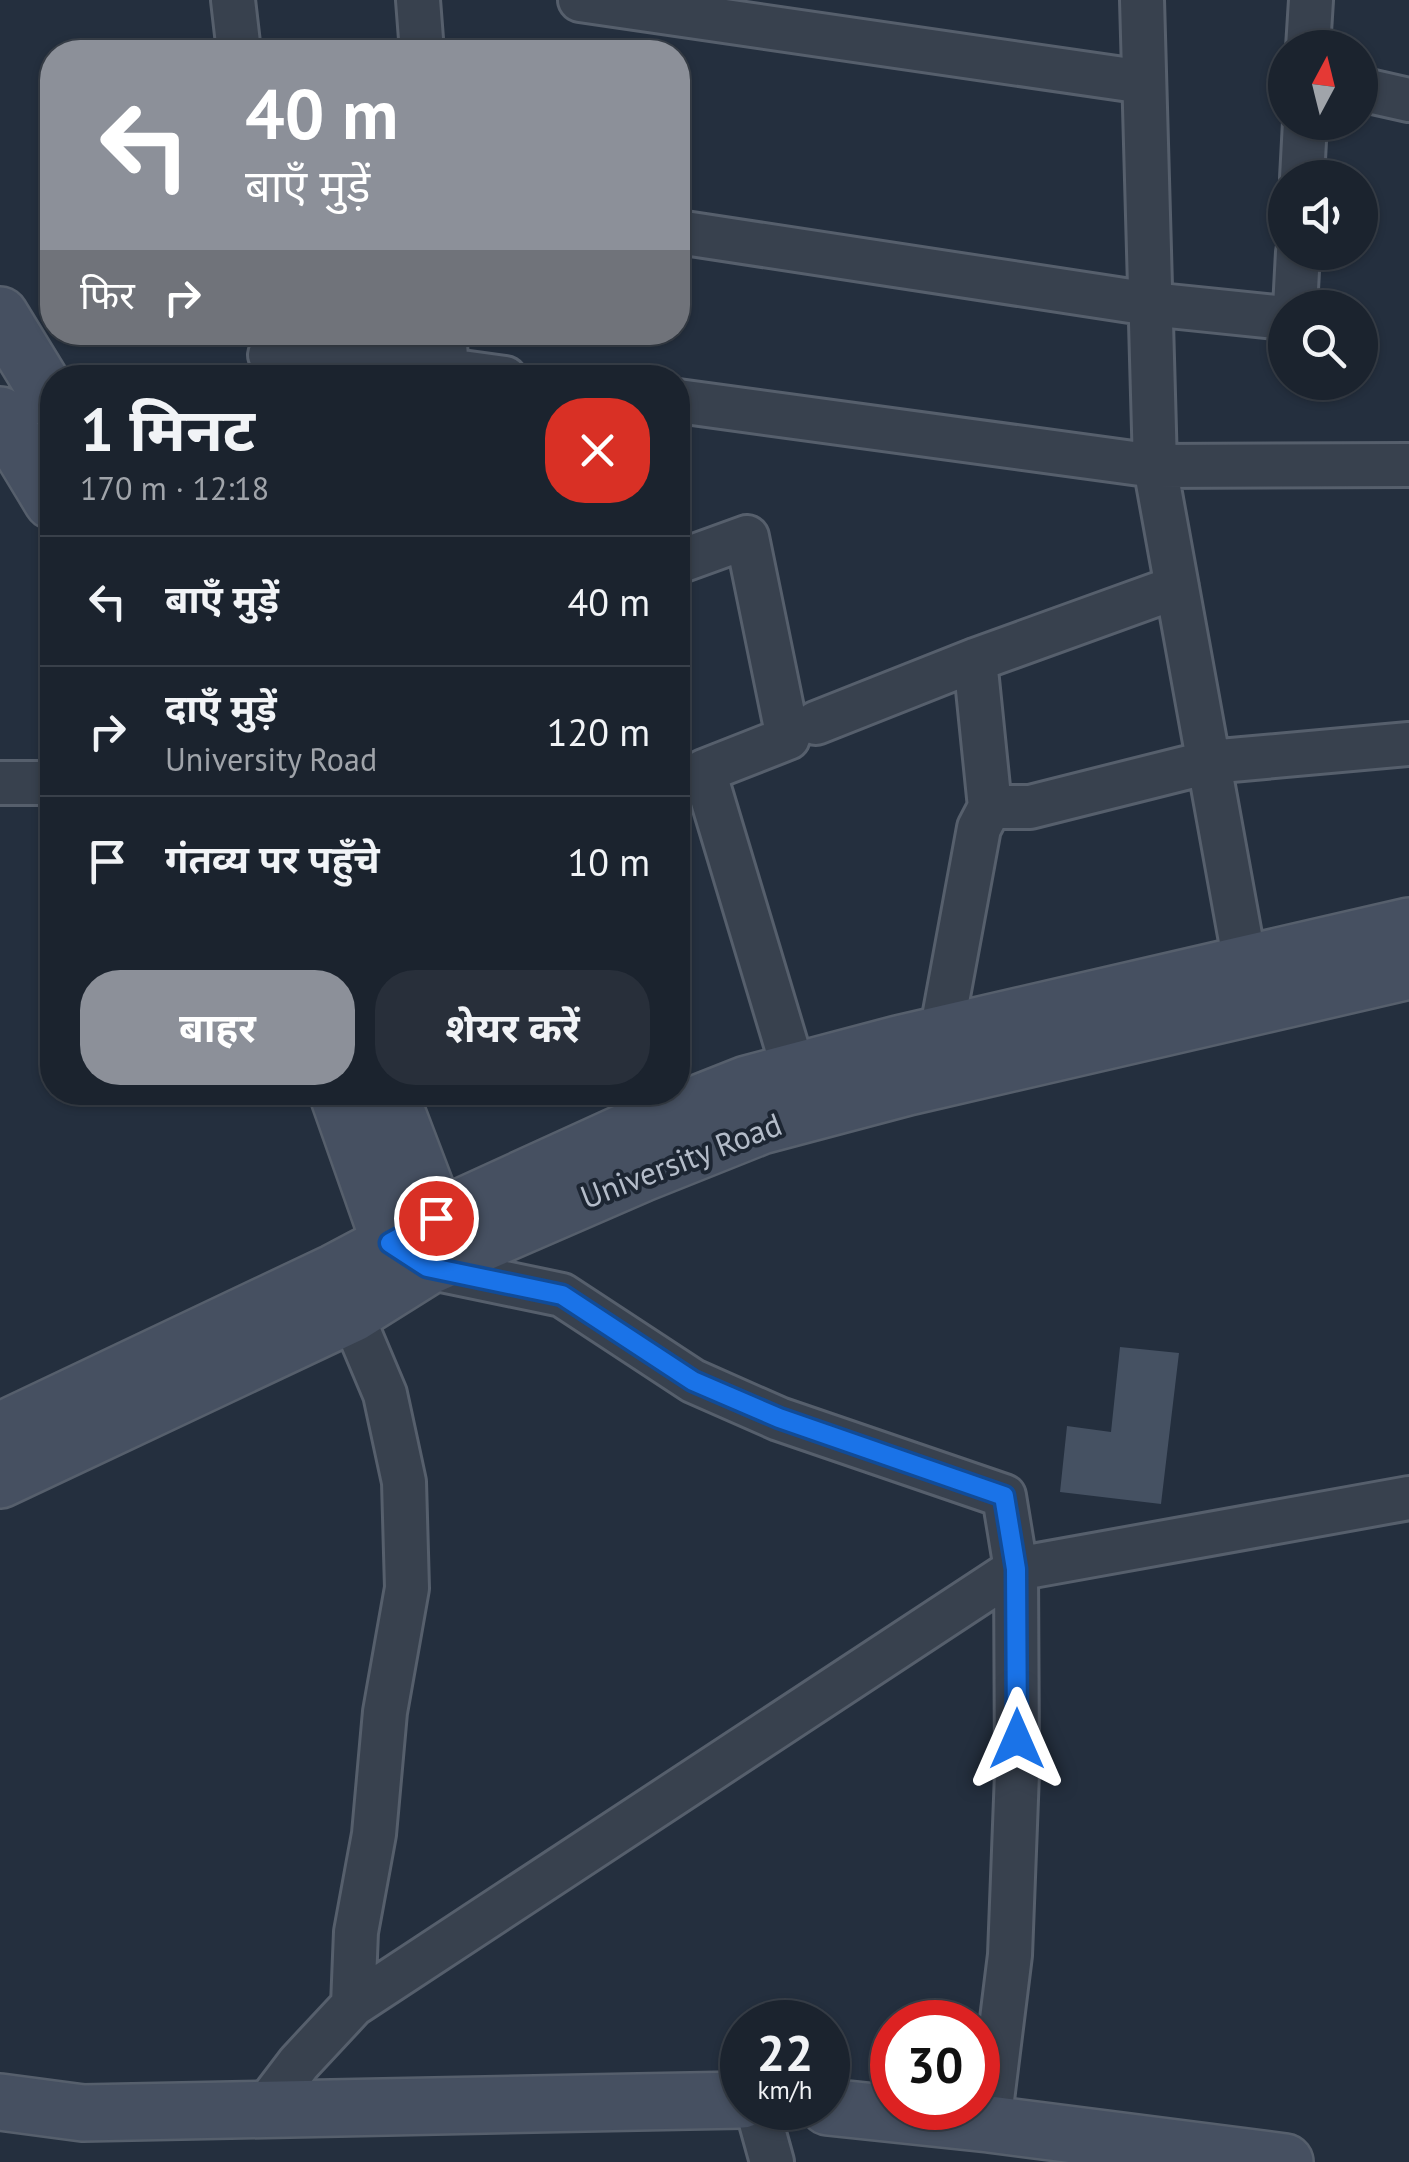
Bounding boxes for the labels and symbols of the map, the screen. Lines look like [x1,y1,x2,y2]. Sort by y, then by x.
north arrow [1268,30,1378,140]
street label: University Road [574,1102,787,1218]
pin [394,1176,479,1261]
position arrow [965,1687,1069,1791]
speed limit sign: 30 [870,2000,1000,2130]

